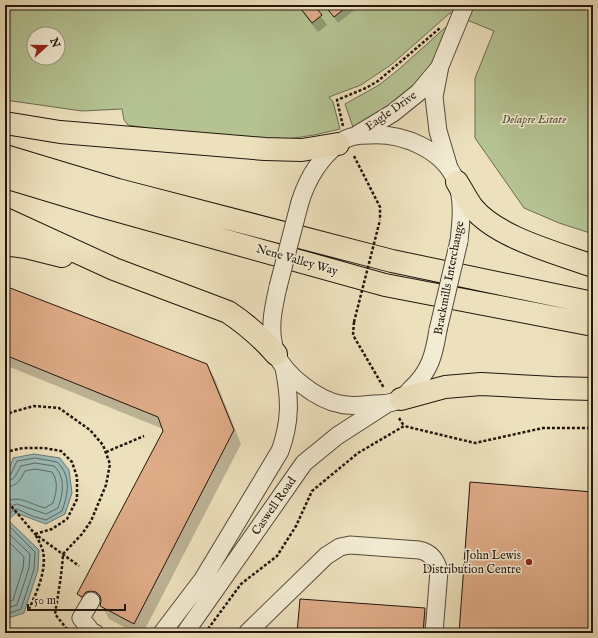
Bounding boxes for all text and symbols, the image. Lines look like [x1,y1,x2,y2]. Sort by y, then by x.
north arrow [26,26,66,66]
text: N [46,35,63,50]
street label: Eagle Drive [362,88,420,134]
park label: Delapre Estate [502,112,566,127]
street label: Brackmills Interchange [431,219,467,336]
street label: Nene Valley Way [254,241,340,279]
street label: Caswell Road [248,474,300,538]
place label: John Lewis Distribution Centre [422,548,521,577]
marker: John Lewis Distribution Centre [524,557,534,567]
scale bar [28,586,125,612]
text: 50 m [34,593,56,608]

